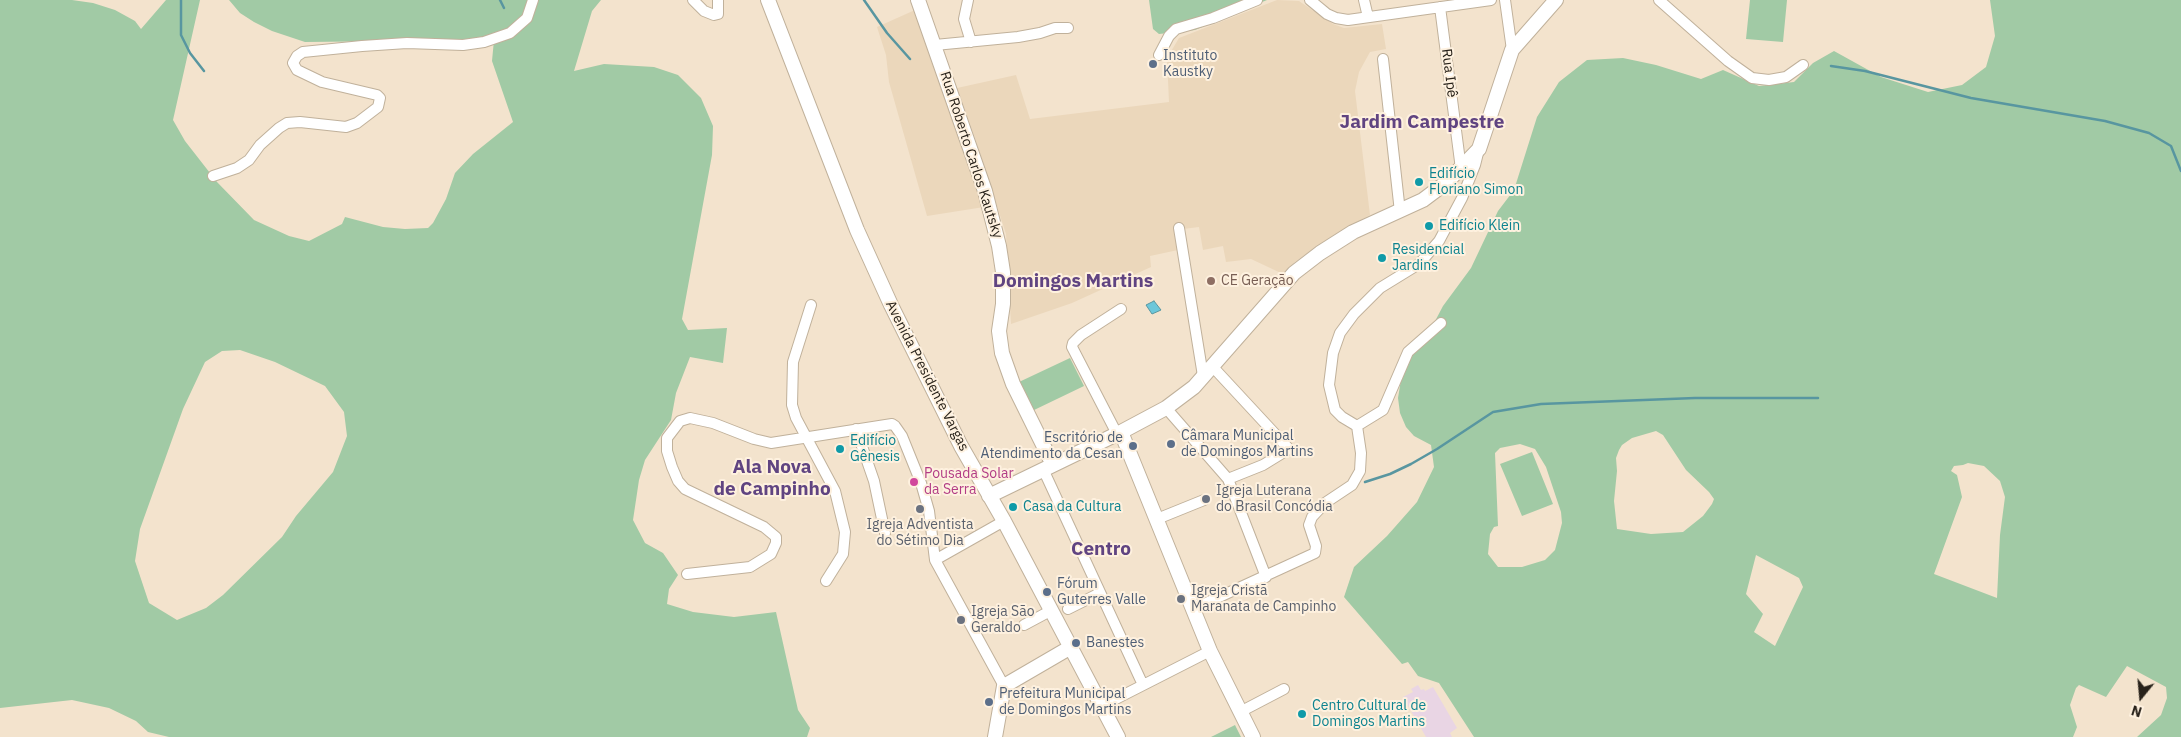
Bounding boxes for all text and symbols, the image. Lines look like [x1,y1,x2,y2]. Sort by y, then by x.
place label: Instituto Kaustky [1163,48,1217,80]
street label: Rua Ipê [1438,48,1460,98]
marker: Instituto Kaustky [1147,58,1159,70]
street label: Rua Roberto Carlos Kautsky [936,69,1006,241]
district label: Jardim Campestre [1340,112,1504,134]
place label: Edifício Floriano Simon [1429,166,1523,198]
marker: Edifício Floriano Simon [1413,176,1425,188]
place label: Edifício Klein [1439,218,1520,234]
marker: Edifício Klein [1423,220,1435,232]
place label: Residencial Jardins [1392,242,1464,274]
marker: Residencial Jardins [1376,252,1388,264]
district label: Domingos Martins [993,271,1153,293]
place label: CE Geração [1221,273,1293,289]
marker: CE Geração [1205,275,1217,287]
street label: Avenida Presidente Vargas [882,298,972,454]
place label: Câmara Municipal de Domingos Martins [1181,428,1314,461]
place label: Escritório de Atendimento da Cesan [981,430,1123,462]
place label: Edifício Gênesis [850,433,900,466]
marker: Câmara Municipal de Domingos Martins [1165,438,1177,450]
marker: Escritório de Atendimento da Cesan [1127,440,1139,452]
marker: Edifício Gênesis [834,443,846,455]
district label: Ala Nova de Campinho [713,457,831,501]
place label: Pousada Solar da Serra [924,466,1014,498]
marker: Pousada Solar da Serra [908,476,920,488]
place label: Igreja Luterana do Brasil Concódia [1216,483,1333,516]
marker: Igreja Luterana do Brasil Concódia [1200,493,1212,505]
place label: Casa da Cultura [1023,499,1121,515]
marker: Casa da Cultura [1007,501,1019,513]
marker: Igreja Adventista do Sétimo Dia [914,503,926,515]
place label: Igreja Adventista do Sétimo Dia [866,517,974,550]
district label: Centro [1071,539,1131,561]
place label: Fórum Guterres Valle [1057,576,1146,608]
place label: Igreja Cristã Maranata de Campinho [1191,583,1336,616]
marker: Fórum Guterres Valle [1041,586,1053,598]
marker: Igreja Cristã Maranata de Campinho [1175,593,1187,605]
place label: Igreja São Geraldo [971,604,1034,636]
marker: Igreja São Geraldo [955,614,967,626]
place label: Banestes [1086,635,1144,651]
marker: Banestes [1070,637,1082,649]
north arrow [2116,672,2166,722]
place label: Prefeitura Municipal de Domingos Martins [999,686,1132,719]
marker: Prefeitura Municipal de Domingos Martins [983,696,995,708]
place label: Centro Cultural de Domingos Martins [1312,698,1426,730]
text: N [2129,701,2144,721]
marker: Centro Cultural de Domingos Martins [1296,708,1308,720]

